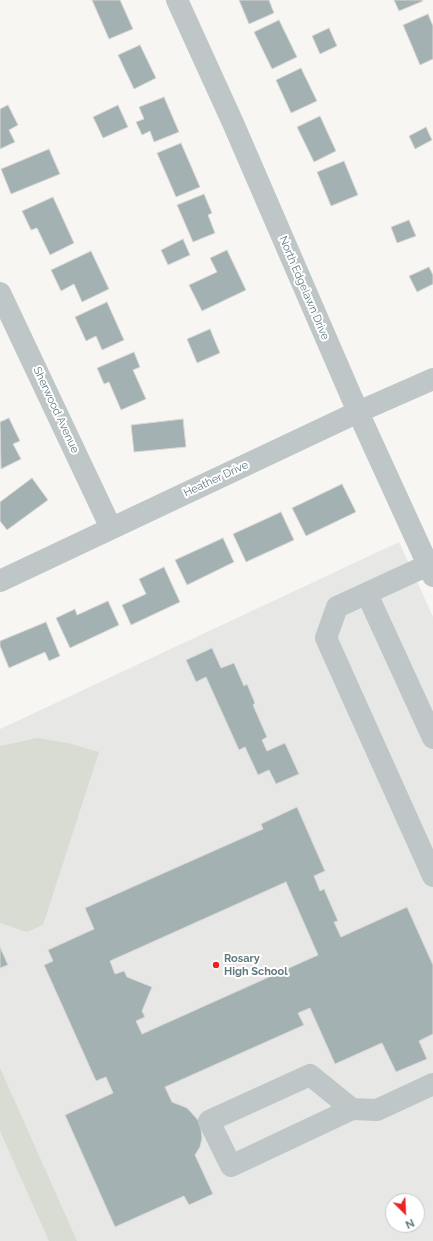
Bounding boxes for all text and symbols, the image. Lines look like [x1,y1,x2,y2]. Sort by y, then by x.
street label: North Edgelawn Drive [276,234,332,342]
street label: Sherwood Avenue [30,365,82,455]
street label: Heather Drive [182,458,250,500]
place label: Rosary High School [224,952,288,978]
marker: Rosary High School [211,960,221,970]
north arrow [385,1193,425,1233]
text: N [403,1216,416,1231]

